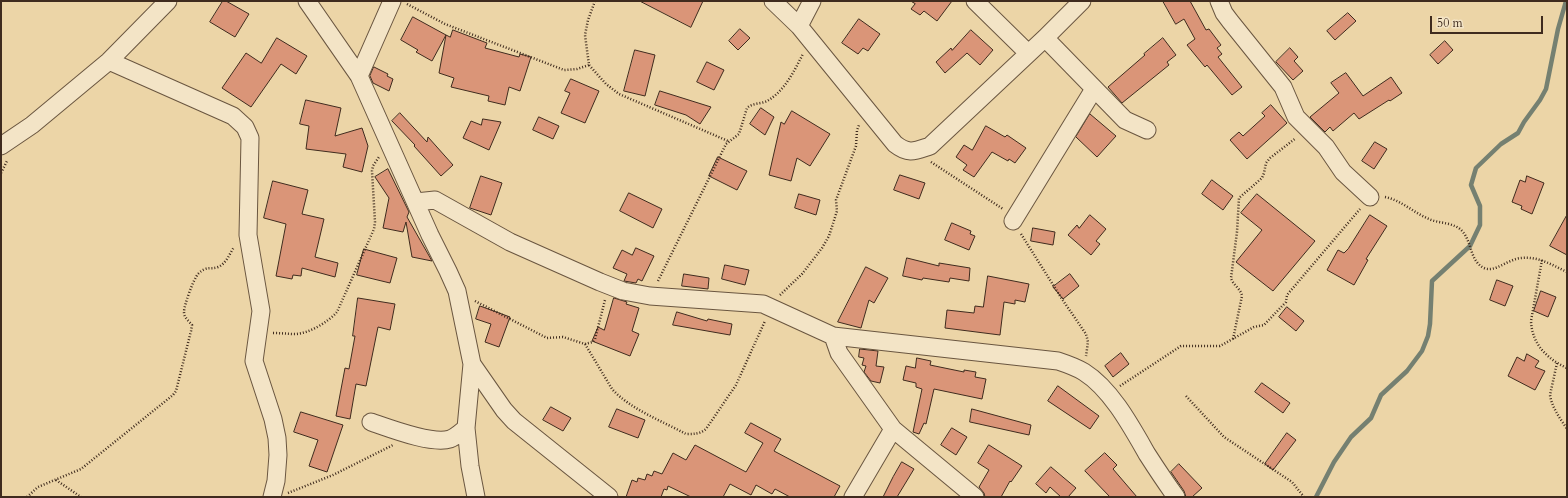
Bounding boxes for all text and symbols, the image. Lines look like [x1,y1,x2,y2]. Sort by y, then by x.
scale bar [1432,8,1545,34]
text: 50 m [1437,15,1463,31]

